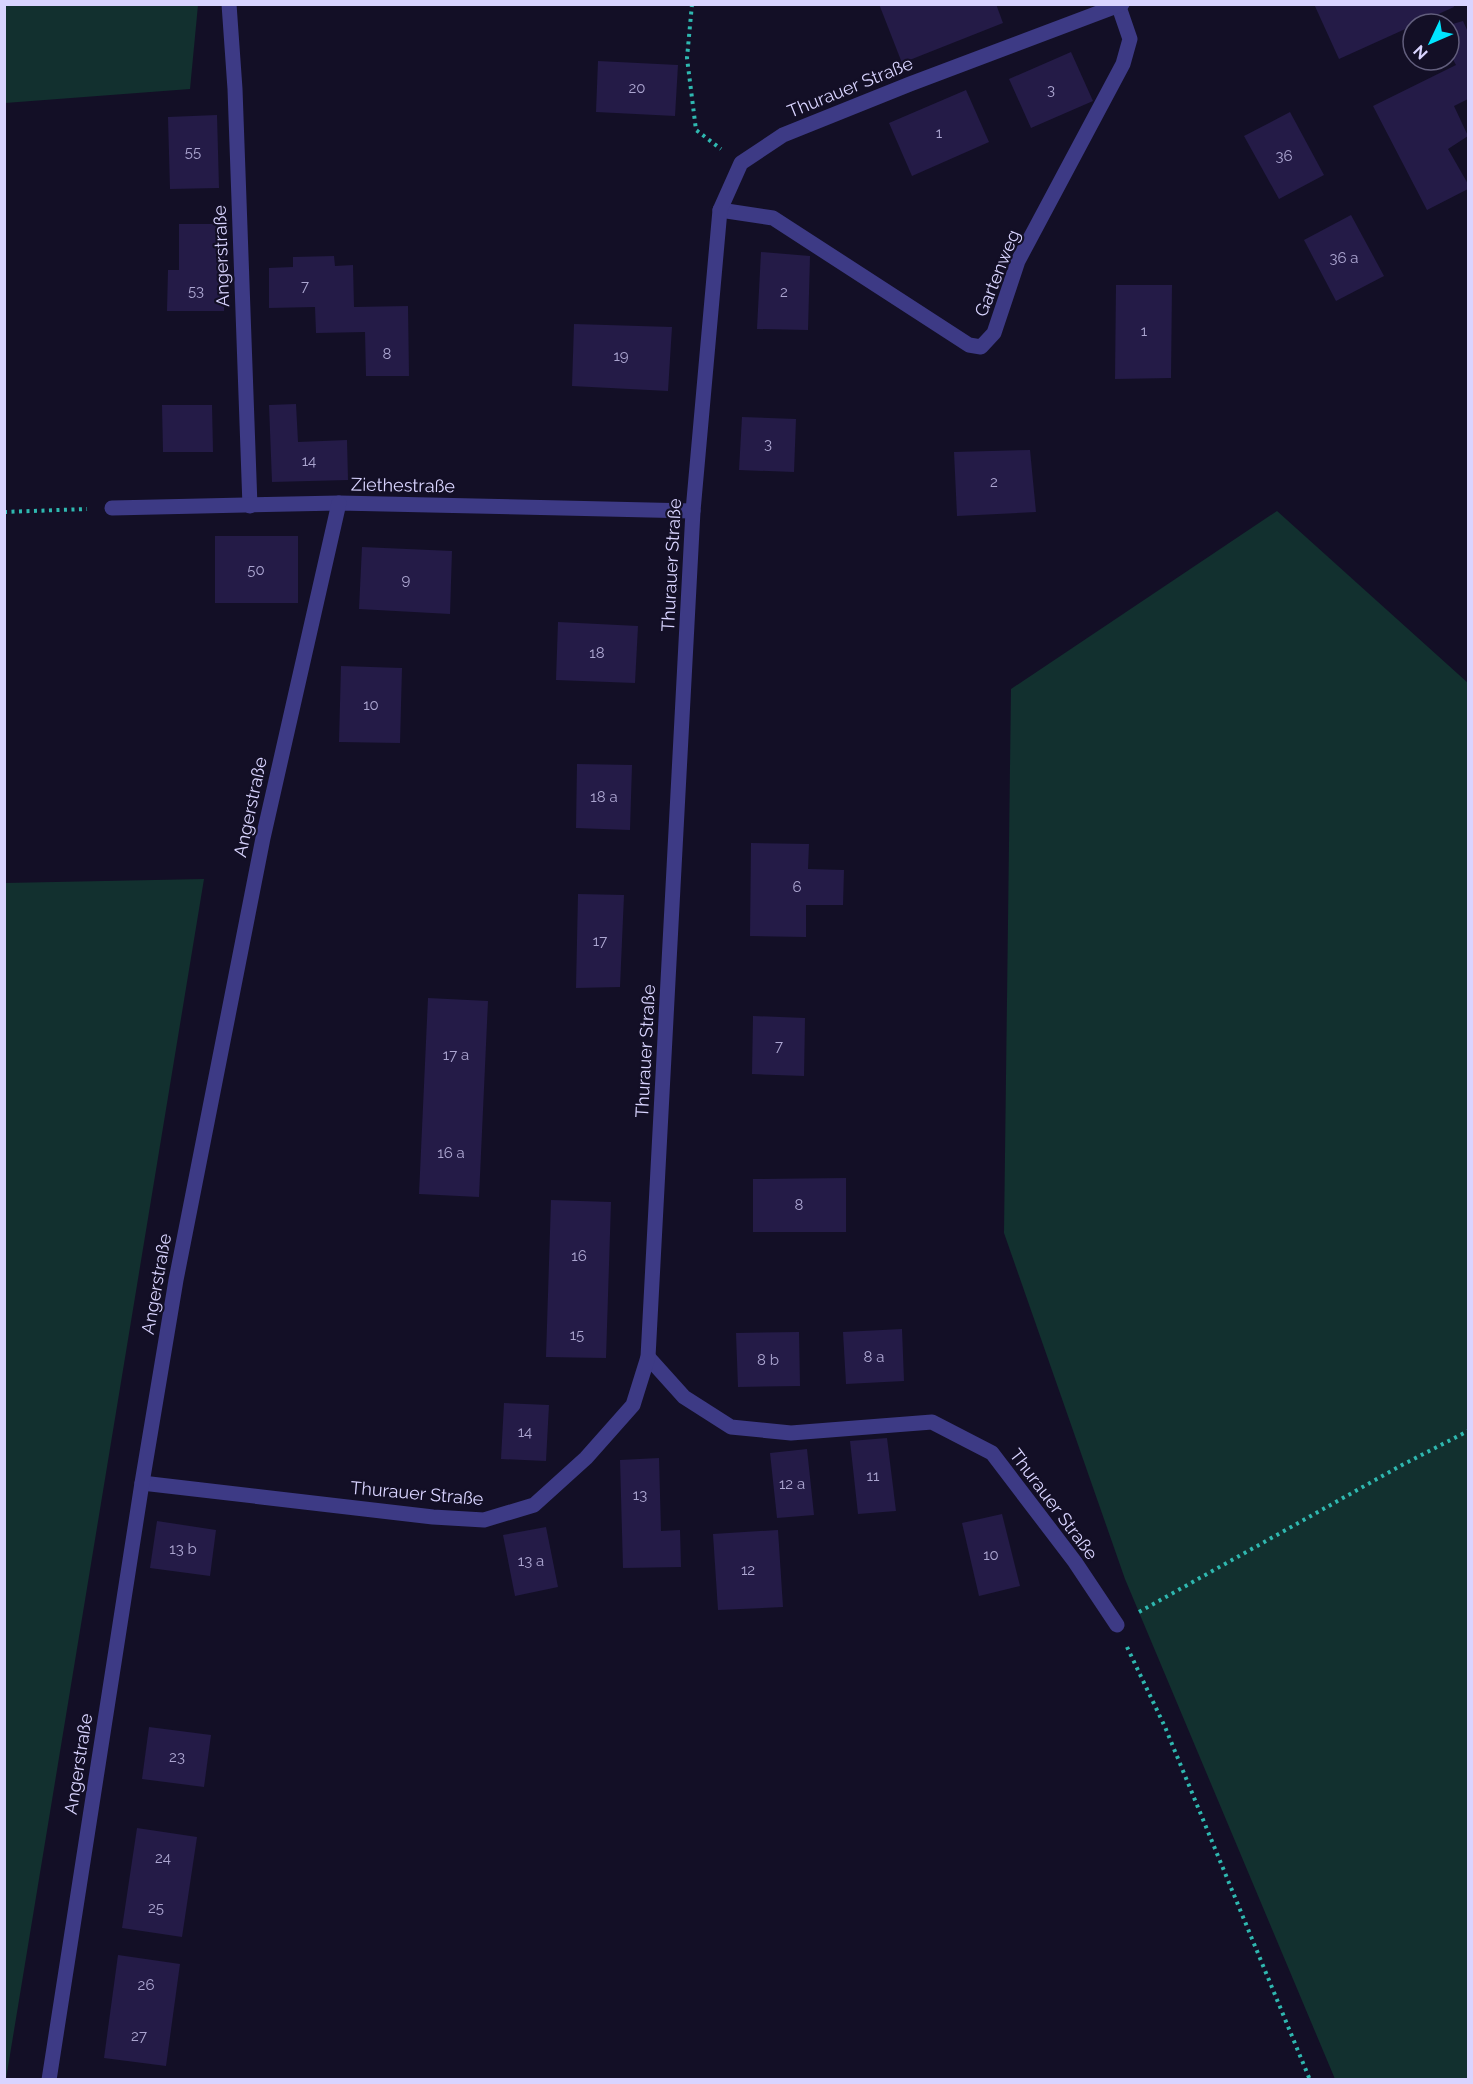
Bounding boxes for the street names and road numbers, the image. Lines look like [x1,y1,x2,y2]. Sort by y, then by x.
street label: Thurauer Straße [784,52,916,122]
street label: Angerstraße [209,204,233,307]
street label: Gartenweg [970,227,1024,319]
street label: Ziethestraße [351,474,456,496]
street label: Thurauer Straße [657,497,685,632]
street label: Angerstraße [229,755,271,859]
street label: Thurauer Straße [631,983,659,1118]
street label: Angerstraße [137,1232,175,1336]
street label: Thurauer Straße [1005,1444,1103,1564]
street label: Thurauer Straße [350,1477,485,1509]
street label: Angerstraße [60,1712,96,1816]

